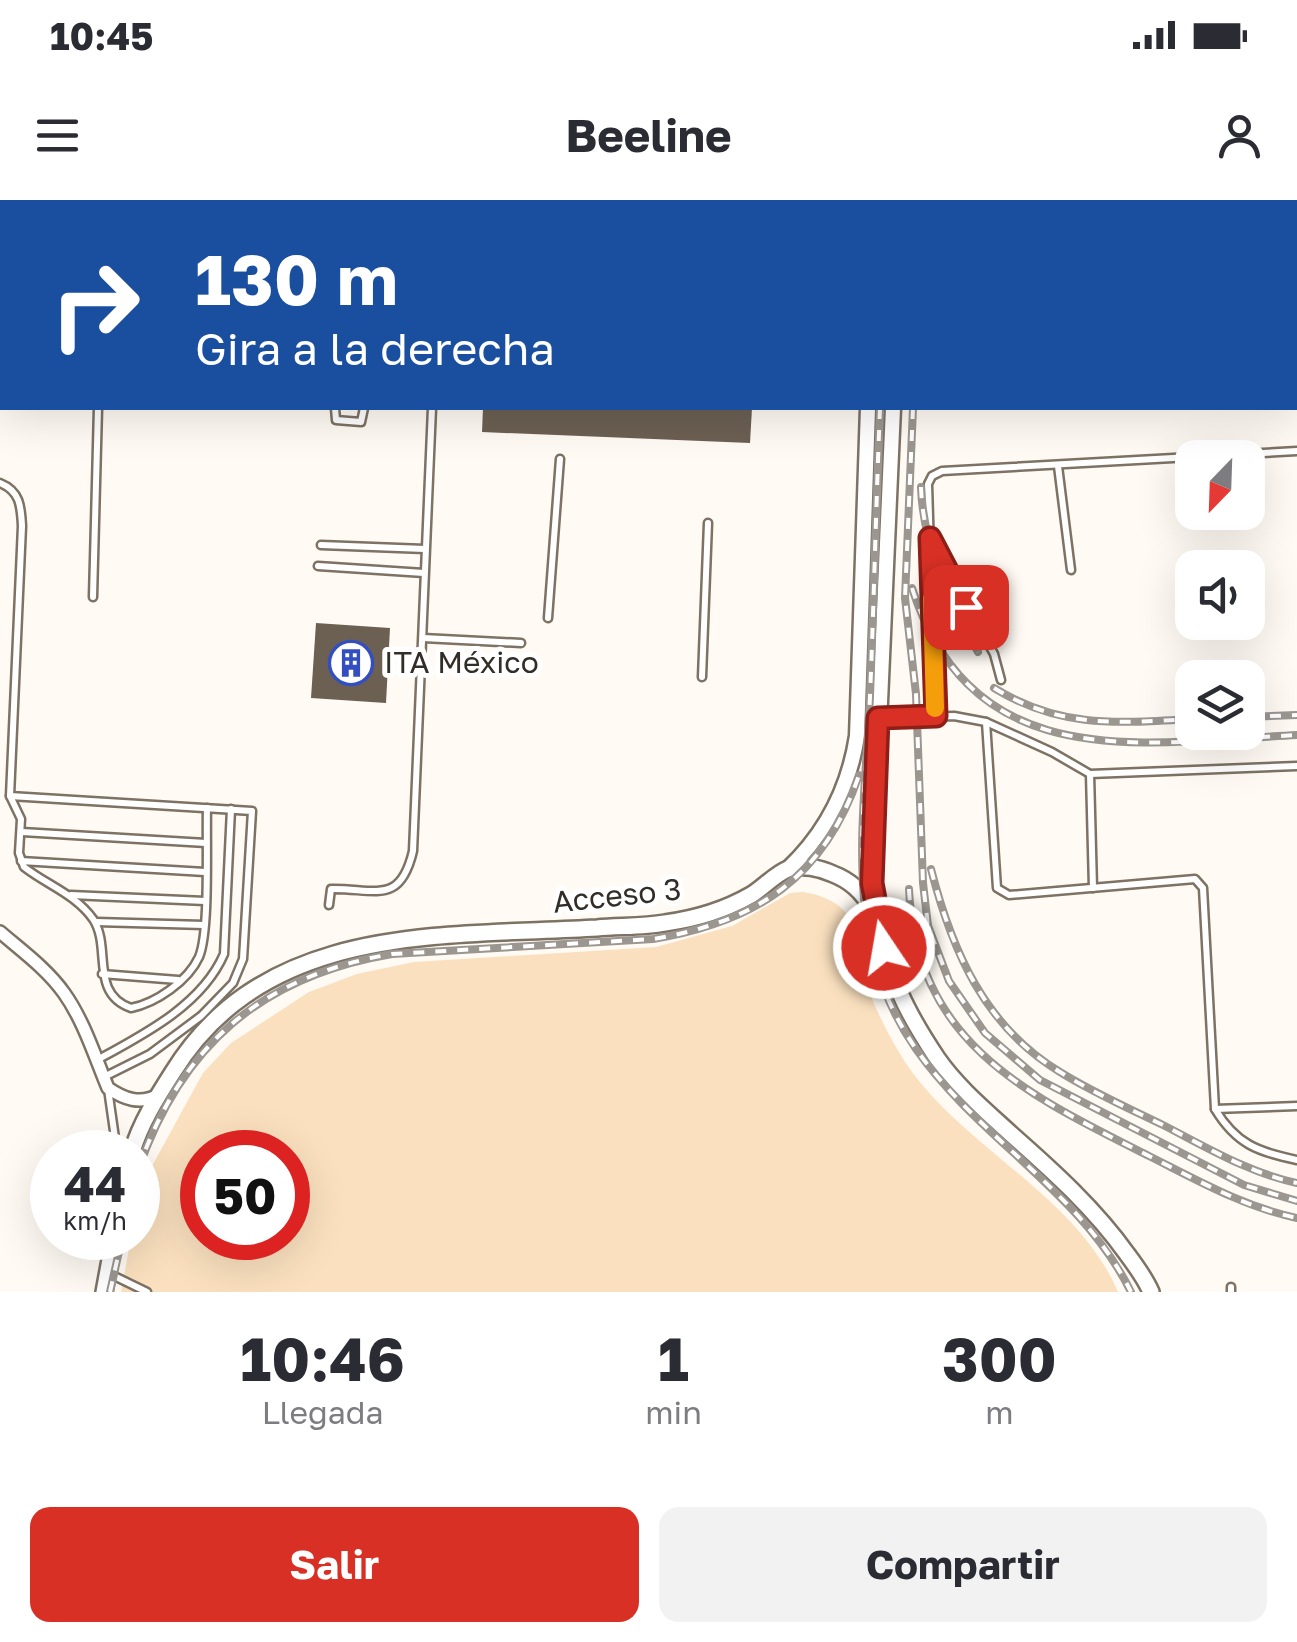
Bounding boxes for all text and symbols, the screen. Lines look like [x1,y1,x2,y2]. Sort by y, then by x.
text: 10:45 [50,13,153,58]
icon: menu [30,108,85,163]
text: Beeline [565,108,732,162]
icon: person [1212,108,1267,163]
text: 130 m [195,236,398,320]
icon: right [30,240,160,370]
text: Gira a la derecha [195,321,555,375]
north arrow [1175,440,1265,530]
map controls [1175,440,1265,750]
button: sound [1175,550,1265,640]
pin [924,565,1009,650]
icon: arrive [939,580,994,635]
building icon: ITA México [328,640,374,686]
place label: ITA México [384,644,539,680]
button: layers [1175,660,1265,750]
street label: Acceso 3 [551,870,683,920]
position arrow [832,896,936,1000]
speed limit sign: 50 [180,1130,310,1260]
text: 44 [64,1153,126,1213]
text: km/h [63,1205,127,1236]
text: 10:46 [240,1322,405,1394]
text: 1 [658,1322,689,1394]
text: 300 [942,1322,1057,1394]
text: Llegada [262,1393,384,1431]
text: min [645,1393,702,1431]
text: m [985,1393,1014,1431]
button: Salir [30,1507,639,1622]
button: Compartir [659,1507,1267,1622]

